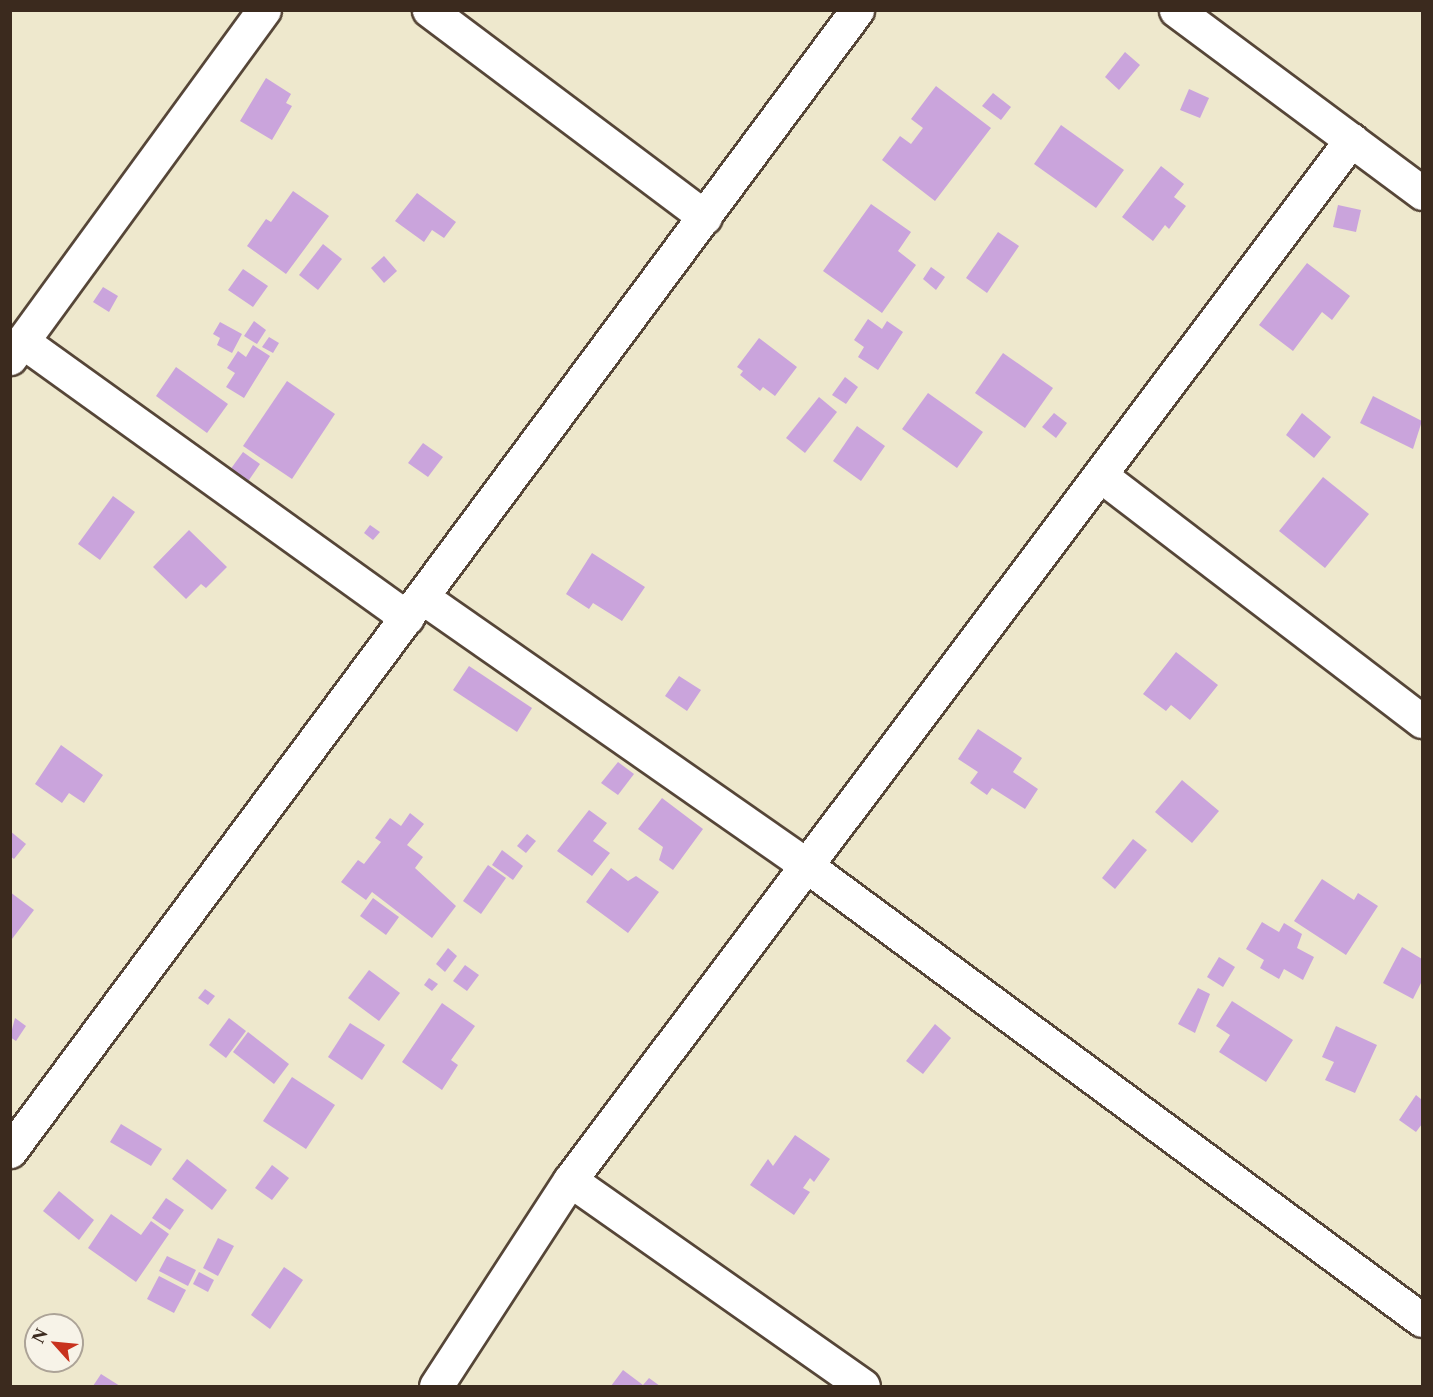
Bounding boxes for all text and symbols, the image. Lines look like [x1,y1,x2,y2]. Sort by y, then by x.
north arrow [24,1313,84,1373]
text: N [28,1325,52,1346]

